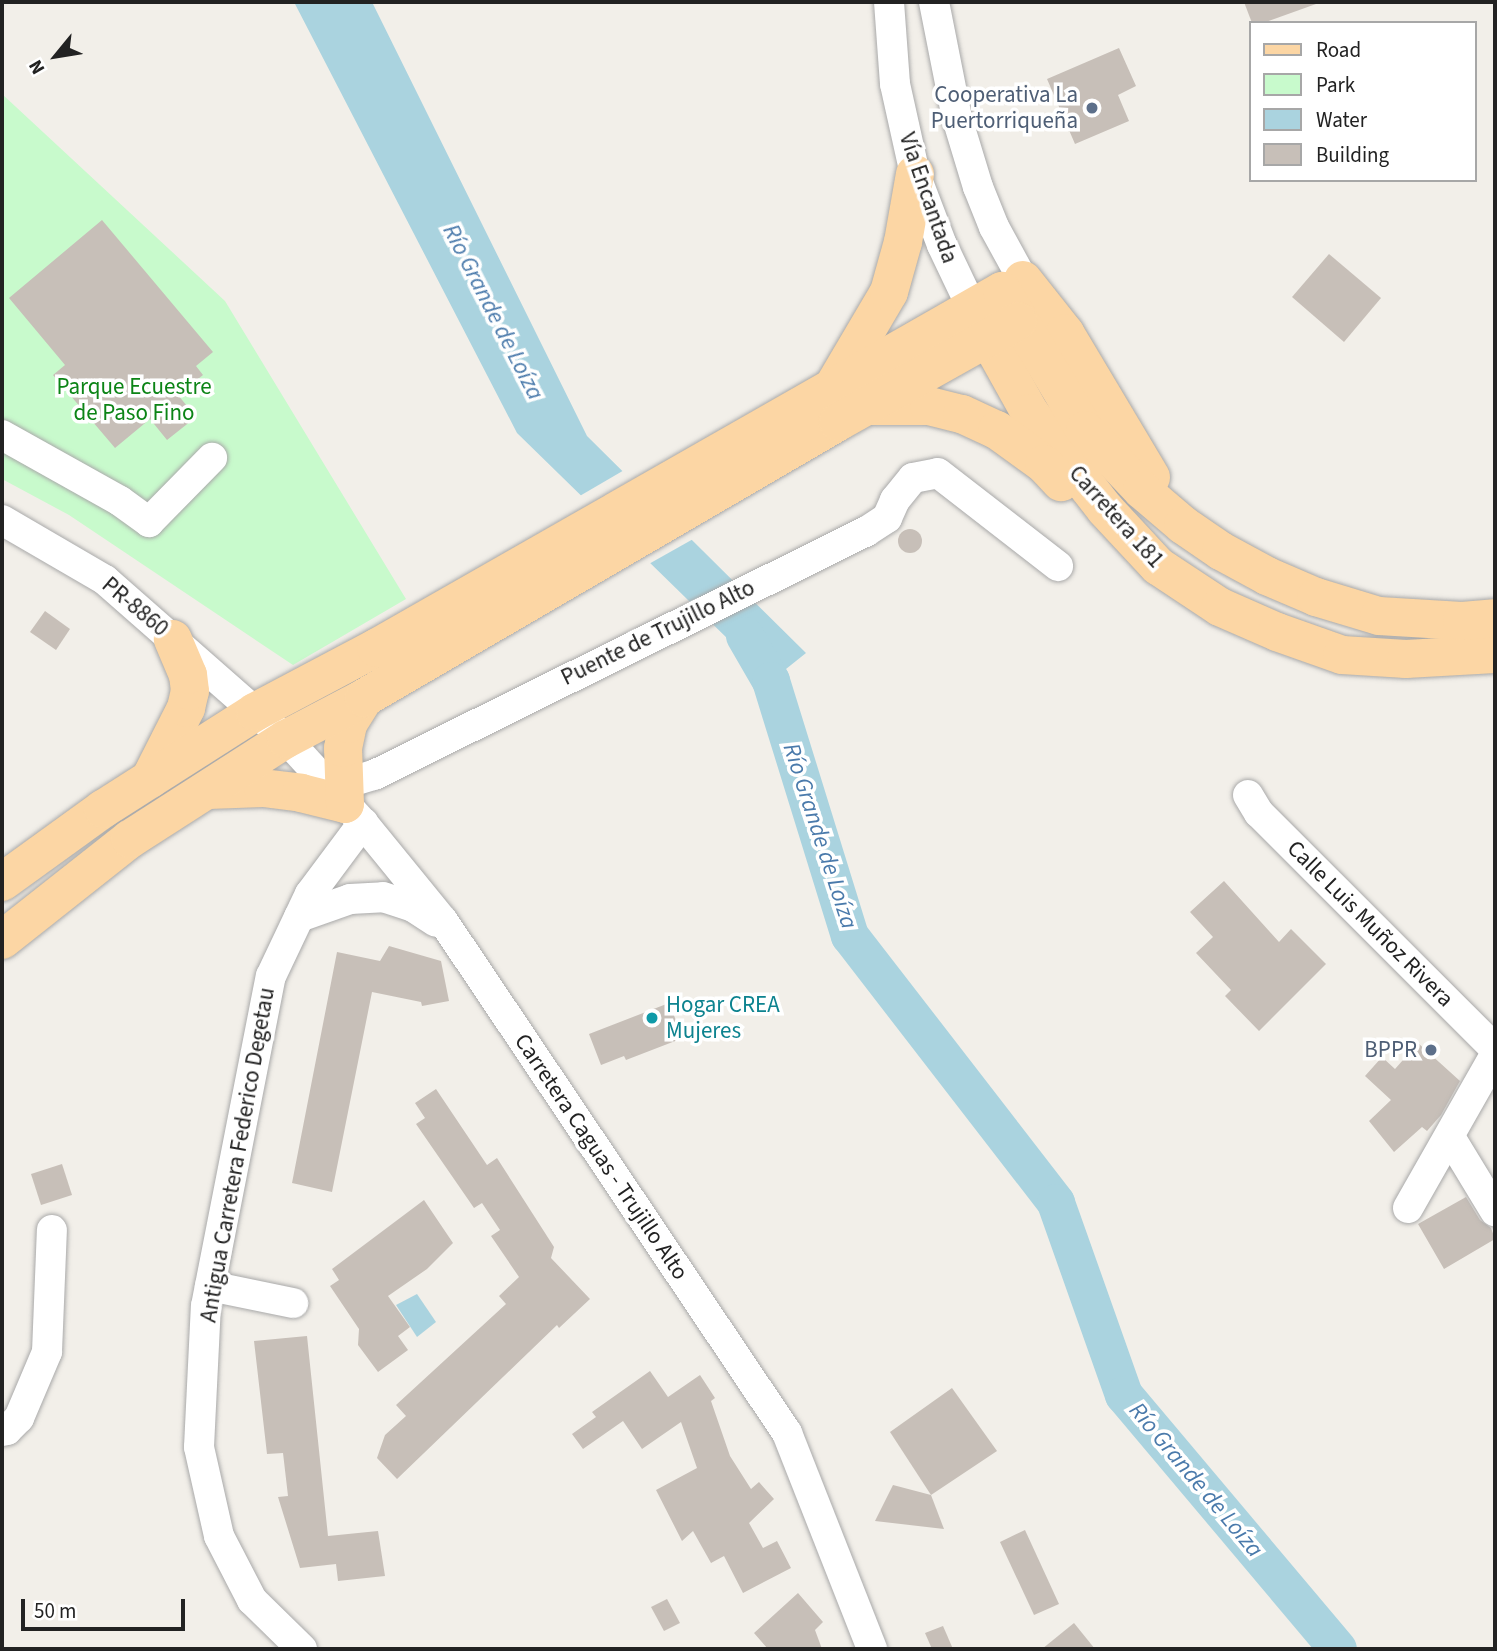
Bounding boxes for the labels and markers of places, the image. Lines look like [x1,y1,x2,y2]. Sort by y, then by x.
place label: Cooperativa La Puertorriqueña [931,81,1078,135]
marker: Cooperativa La Puertorriqueña [1084,100,1100,116]
place label: Hogar CREA Mujeres [666,991,780,1045]
marker: Hogar CREA Mujeres [644,1010,660,1026]
place label: BPPR [1364,1036,1417,1064]
marker: BPPR [1423,1042,1439,1058]

